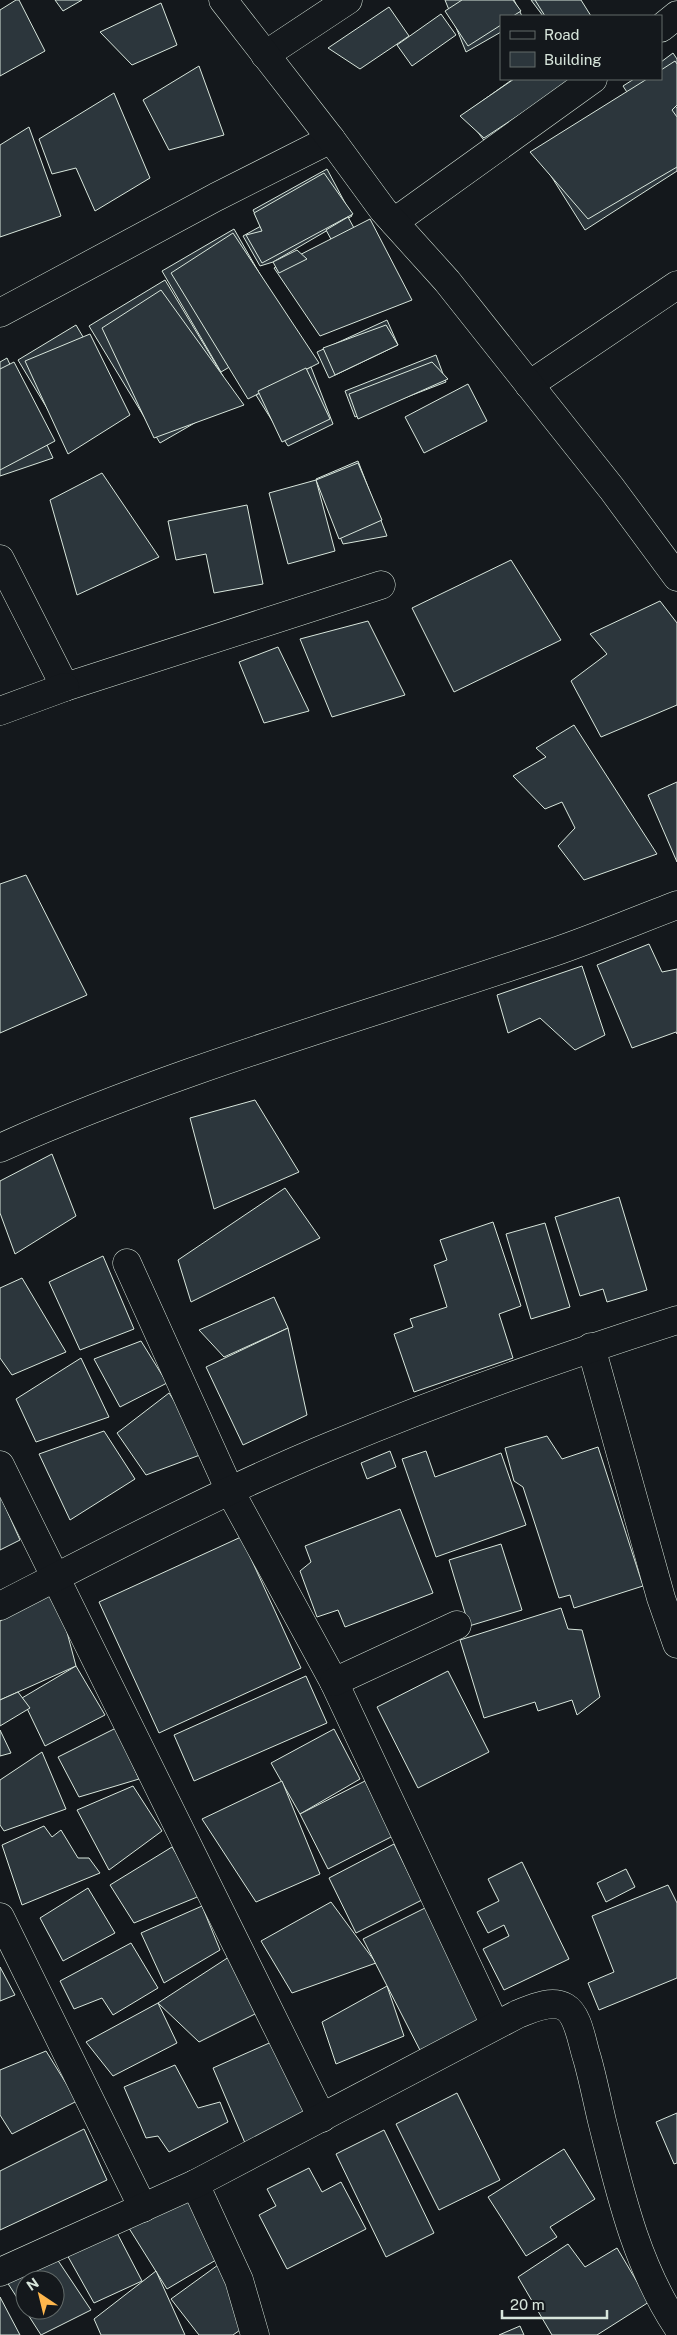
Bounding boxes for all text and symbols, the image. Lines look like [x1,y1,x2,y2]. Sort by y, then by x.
legend [500,15,662,80]
text: Road [544,26,580,43]
text: Building [544,51,602,68]
north arrow [15,2270,65,2320]
text: N [23,2275,42,2294]
scale bar [502,2288,607,2320]
text: 20 m [510,2296,545,2313]

